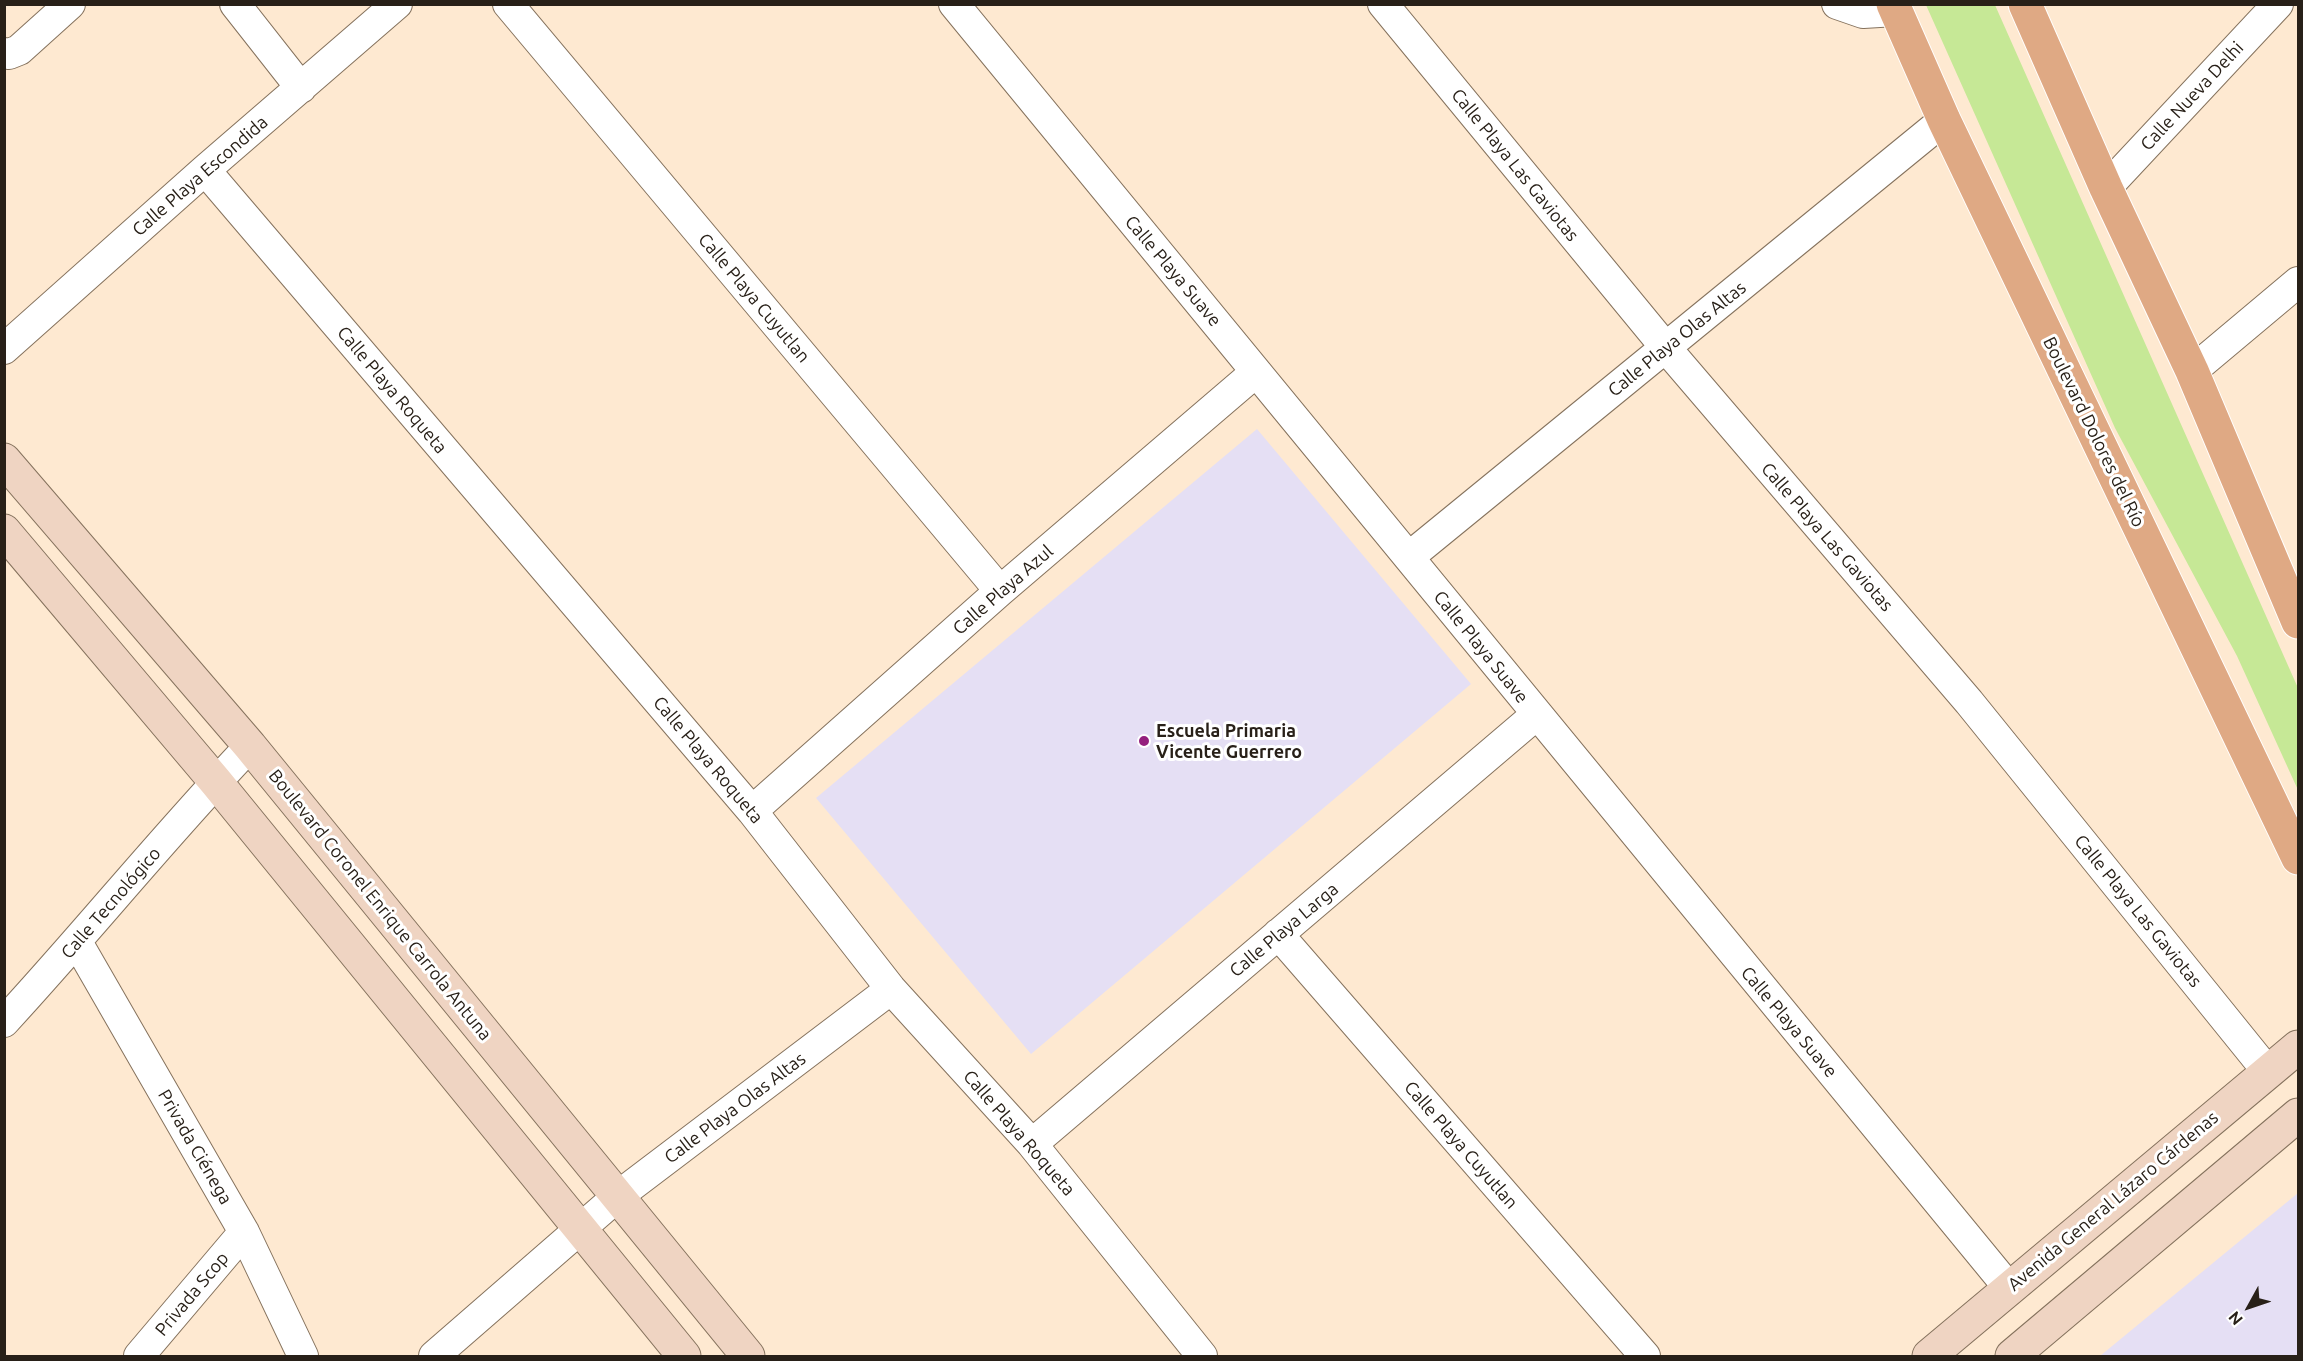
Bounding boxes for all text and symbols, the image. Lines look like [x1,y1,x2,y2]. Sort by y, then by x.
street label: Calle Nueva Delhi [2136,37,2248,155]
street label: Calle Playa Las Gaviotas [1447,84,1583,246]
street label: Calle Playa Escondida [128,111,272,241]
street label: Calle Playa Suave [1120,211,1226,331]
street label: Calle Playa Cuyutlan [694,229,814,367]
street label: Calle Playa Olas Altas [1604,277,1750,401]
street label: Calle Playa Roqueta [333,322,451,458]
street label: Boulevard Dolores del Río [2038,333,2150,531]
street label: Calle Playa Las Gaviotas [1757,458,1897,616]
street label: Calle Playa Azul [948,541,1058,639]
street label: Calle Playa Suave [1429,587,1533,707]
street label: Calle Playa Roqueta [649,692,767,828]
place label: Escuela Primaria Vicente Guerrero [1156,720,1302,762]
marker: Escuela Primaria Vicente Guerrero [1137,734,1151,748]
street label: Boulevard Coronel Enrique Carrola Antuna [264,765,496,1045]
street label: Calle Playa Las Gaviotas [2070,830,2206,992]
street label: Calle Tecnológico [57,843,165,963]
street label: Calle Playa Larga [1225,878,1343,982]
street label: Calle Playa Suave [1736,962,1842,1082]
street label: Calle Playa Olas Altas [660,1048,810,1168]
street label: Calle Playa Roqueta [959,1066,1079,1200]
street label: Calle Playa Cuyutlan [1400,1077,1522,1213]
street label: Privada Ciénega [153,1086,237,1208]
street label: Avenida General Lázaro Cárdenas [2003,1107,2223,1295]
street label: Privada Scop [151,1248,233,1340]
north arrow [2219,1277,2279,1337]
text: N [2224,1308,2246,1329]

